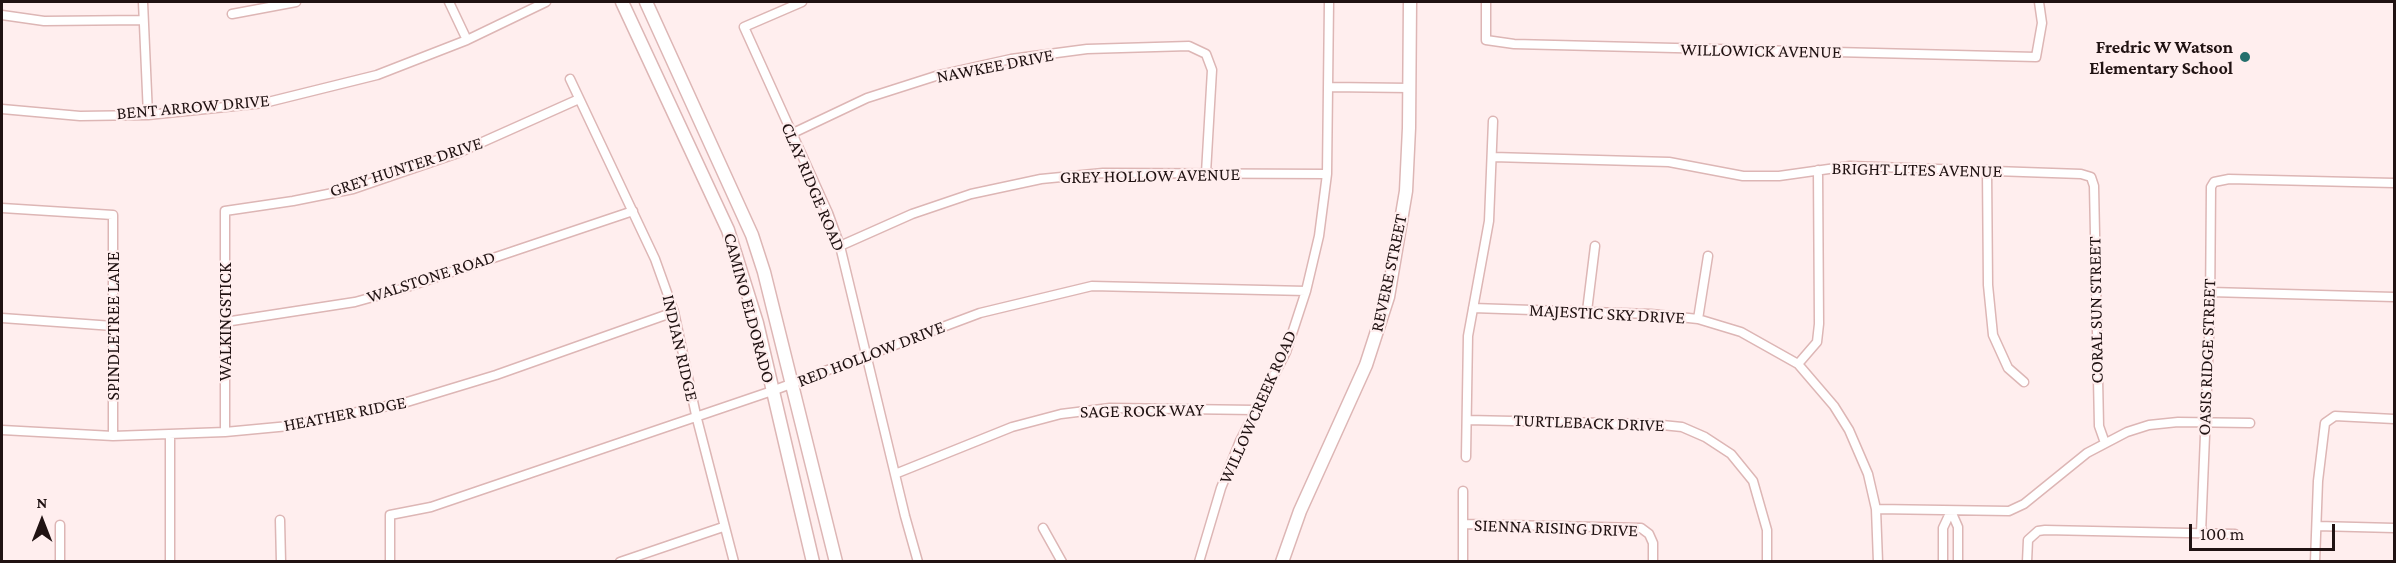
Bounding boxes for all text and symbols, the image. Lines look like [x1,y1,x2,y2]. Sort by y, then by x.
place label: Fredric W Watson Elementary School [2089,36,2233,78]
street label: WILLOWICK AVENUE [1680,39,1842,63]
street label: NAWKEE DRIVE [935,44,1055,88]
marker: Fredric W Watson Elementary School [2238,50,2252,64]
street label: BENT ARROW DRIVE [115,90,271,124]
street label: CLAY RIDGE ROAD [776,119,850,255]
street label: GREY HUNTER DRIVE [327,132,485,202]
street label: BRIGHT LITES AVENUE [1831,158,2003,182]
street label: GREY HOLLOW AVENUE [1060,164,1240,188]
street label: REVERE STREET [1366,212,1412,334]
street label: CAMINO ELDORADO [719,230,779,386]
street label: CORAL SUN STREET [2084,236,2108,384]
street label: WALSTONE ROAD [364,246,498,308]
street label: SPINDLETREE LANE [102,251,124,401]
street label: WALKINGSTICK [214,263,236,381]
street label: OASIS RIDGE STREET [2193,278,2221,436]
street label: INDIAN RIDGE [657,293,703,403]
street label: MAJESTIC SKY DRIVE [1528,299,1686,329]
street label: RED HOLLOW DRIVE [794,316,948,392]
street label: WILLOWCREEK ROAD [1214,327,1302,487]
street label: HEATHER RIDGE [282,392,408,436]
street label: SAGE ROCK WAY [1080,399,1204,423]
street label: TURTLEBACK DRIVE [1513,410,1665,436]
north arrow [12,491,72,551]
text: N [37,494,47,511]
scale bar [2192,512,2338,550]
street label: SIENNA RISING DRIVE [1474,514,1638,542]
text: 100 m [2200,524,2244,544]

